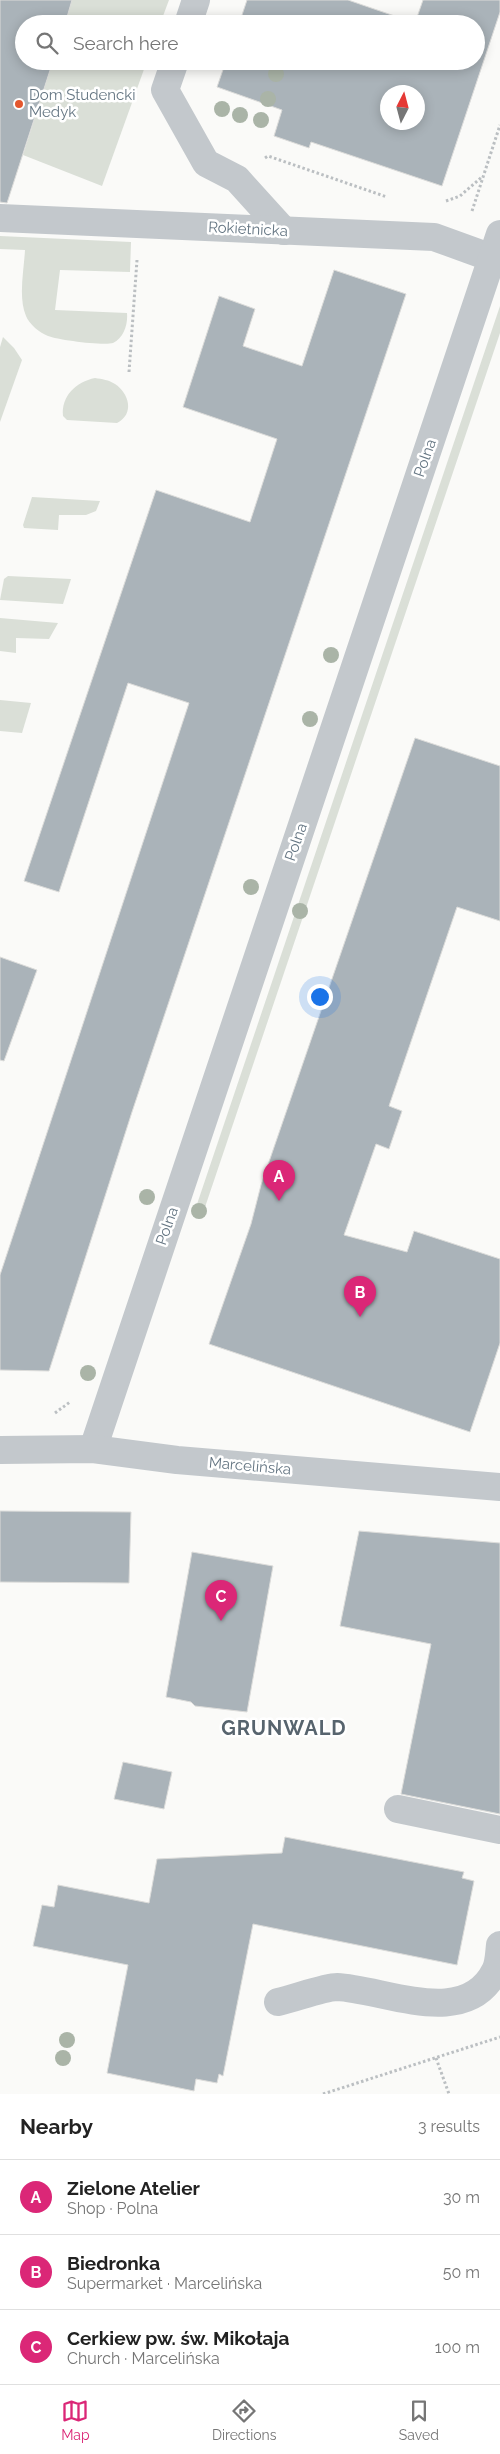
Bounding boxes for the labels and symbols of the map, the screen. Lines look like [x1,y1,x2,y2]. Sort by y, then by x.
north arrow [380,85,425,130]
place label: Dom Studencki Medyk [29,86,136,121]
marker: Dom Studencki Medyk [13,98,25,110]
street label: Rokietnicka [208,218,288,240]
street label: Polna [410,437,440,479]
street label: Polna [281,821,311,863]
your location [307,984,333,1010]
pin: A [263,1160,295,1201]
street label: Polna [152,1205,182,1247]
pin: B [344,1276,376,1317]
street label: Marcelińska [208,1453,292,1479]
pin: C [205,1580,237,1621]
district label: GRUNWALD [221,1716,347,1740]

